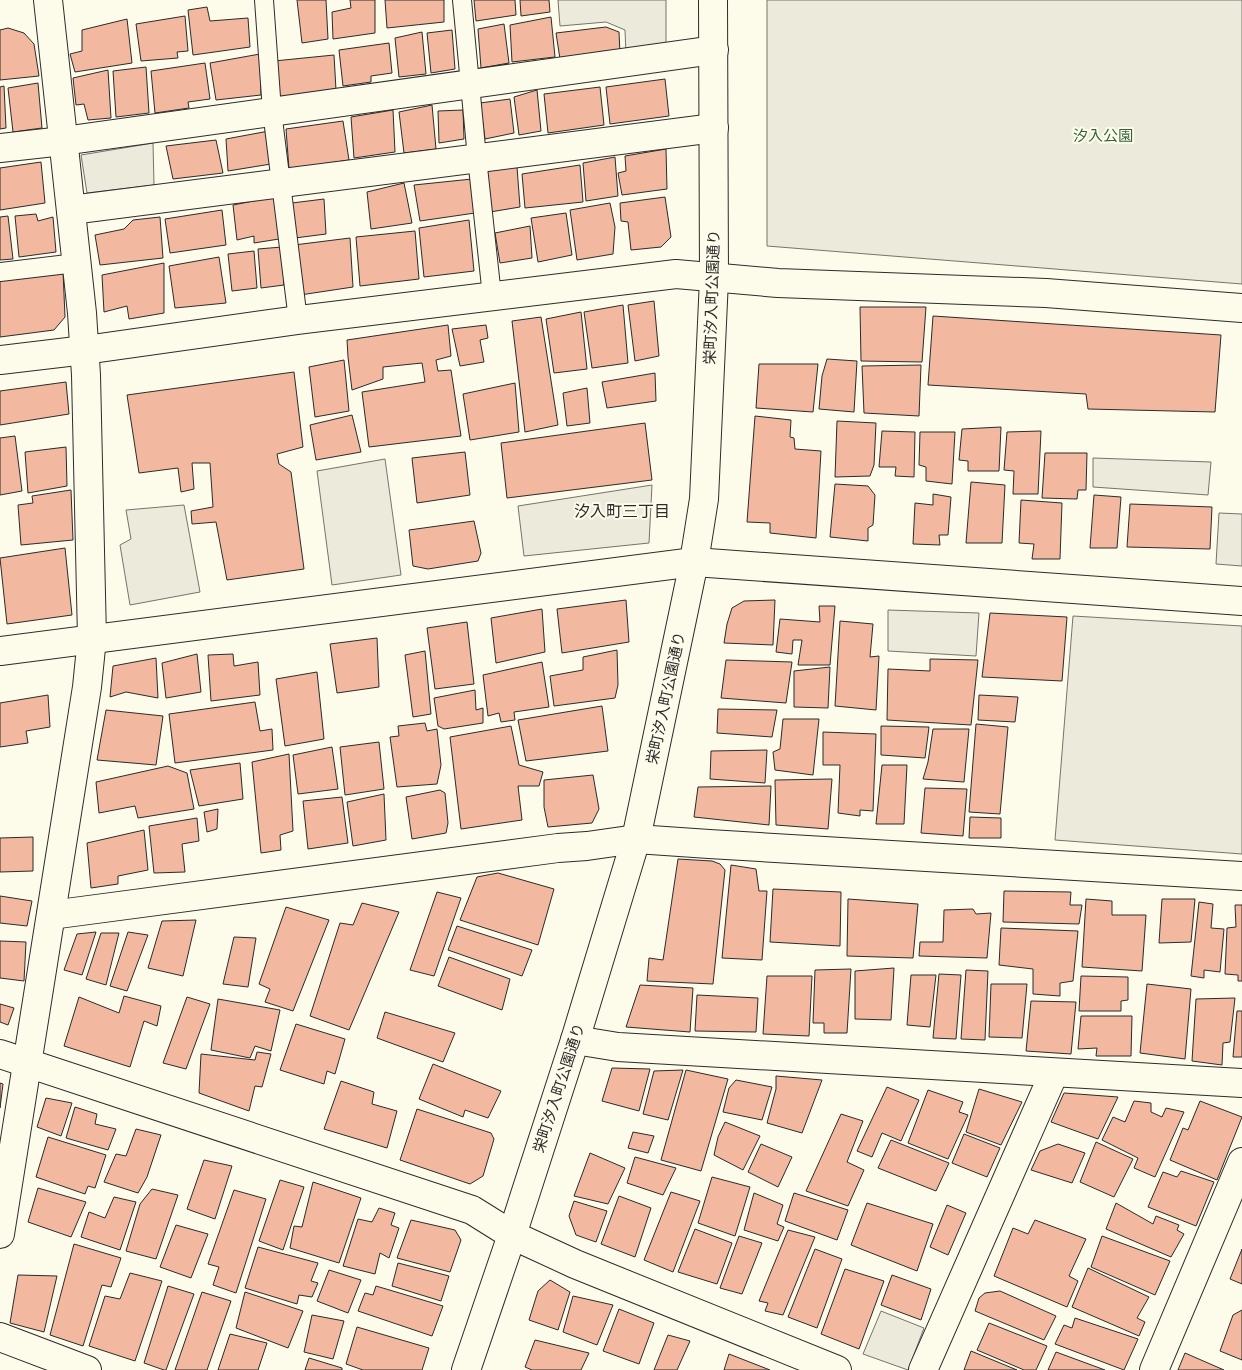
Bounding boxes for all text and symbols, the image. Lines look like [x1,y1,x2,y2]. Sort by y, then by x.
park label: 汐入公園 [1073,127,1133,145]
street label: 栄町汐入町公園通り [701,229,723,365]
district label: 汐入町三丁目 [574,502,670,521]
street label: 栄町汐入町公園通り [643,630,689,766]
street label: 栄町汐入町公園通り [530,1021,588,1155]

